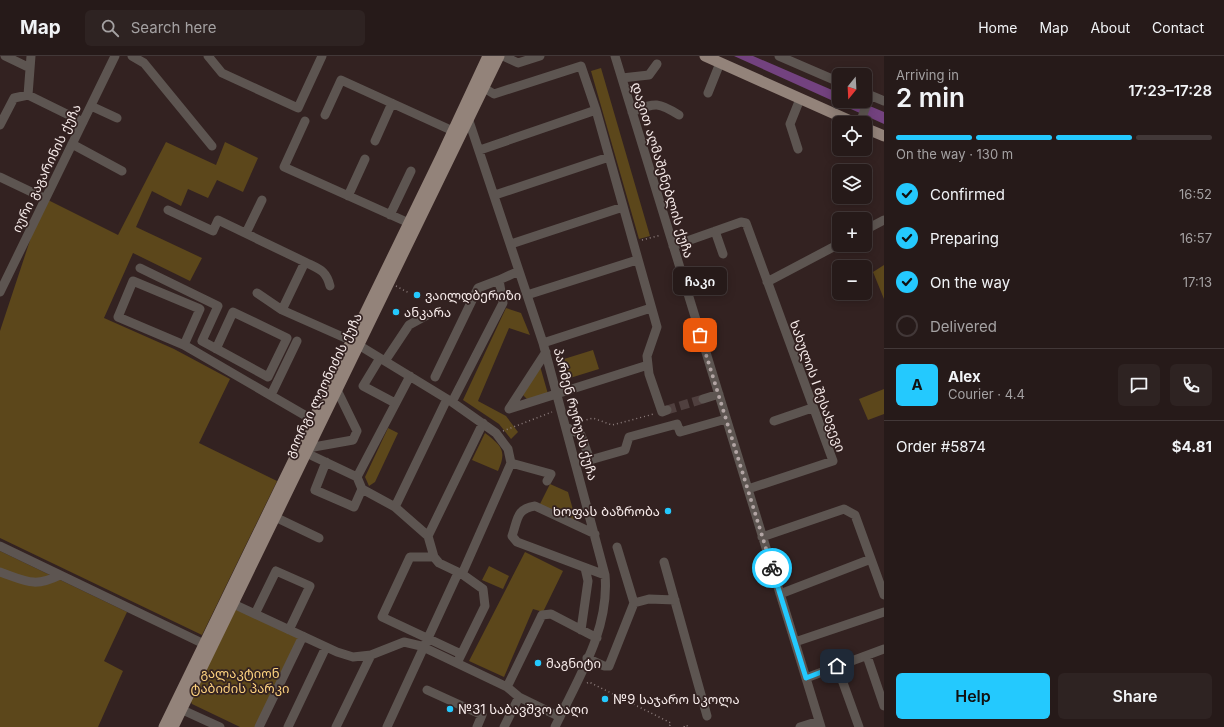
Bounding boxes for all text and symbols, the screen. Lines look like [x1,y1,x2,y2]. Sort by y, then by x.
search box [85,10,365,46]
text: Map [20,16,61,39]
icon: search [99,17,121,39]
text: Search here [131,18,216,37]
text: Home [978,19,1017,36]
text: Map [1039,19,1069,36]
text: About [1091,19,1130,36]
text: Contact [1152,19,1204,36]
text: Arriving in [896,67,959,83]
north arrow [832,68,872,108]
map controls [832,68,872,300]
street label: დავით აღმაშენებლის ქუჩა [628,80,697,260]
text: 17:23–17:28 [1128,81,1212,100]
text: 2 min [896,82,965,113]
street label: იური გაგარინის ქუჩა [8,101,84,235]
button: locate [832,116,872,156]
text: On the way · 130 m [896,146,1013,162]
button: layers [832,164,872,204]
icon: check [896,183,918,205]
text: Confirmed [930,185,1005,204]
text: 16:52 [1179,186,1212,202]
button: + [832,212,872,252]
icon: check [896,227,918,249]
text: Preparing [930,229,999,248]
text: 16:57 [1180,230,1212,246]
button: − [832,260,872,300]
callout: ჩაკი [673,267,727,295]
icon: check [896,271,918,293]
text: ჩაკი [685,273,715,289]
text: On the way [930,273,1010,292]
text: 17:13 [1183,274,1212,290]
place label: ვაილდბერიზი [425,287,521,304]
marker: ვაილდბერიზი [412,290,422,300]
place label: ანკარა [404,304,451,320]
marker: ანკარა [391,307,401,317]
street label: გიორგი ლეონიძის ქუჩა [281,310,366,460]
text: Delivered [930,317,997,336]
pin [683,318,717,352]
street label: ხახულის I შესახვევი [786,318,849,454]
icon: bag [689,324,711,346]
street label: პარმენ რურუას ქუჩა [551,346,601,482]
button: chat [1118,364,1160,406]
button: phone [1170,364,1212,406]
text: Alex [948,367,981,386]
text: A [911,375,923,394]
text: Courier · 4.4 [948,386,1025,402]
text: Order #5874 [896,437,986,456]
text: $4.81 [1172,437,1212,456]
place label: Ხოფას Ბაზრობა [553,503,660,519]
marker: Ხოფას Ბაზრობა [663,506,673,516]
courier [752,548,792,588]
icon: bike [761,557,783,579]
pin [820,649,854,683]
place label: მაგნიტი [546,655,601,671]
icon: home [826,655,848,677]
marker: მაგნიტი [533,658,543,668]
park label: გალაკტიონ ტაბიძის პარკი [190,665,290,696]
button: Help [896,673,1050,719]
button: Share [1058,673,1212,719]
place label: №9 საჯარო სკოლა [613,691,740,708]
marker: №9 საჯარო სკოლა [600,694,610,704]
place label: №31 საბავშვო ბაღი [458,701,588,718]
marker: №31 საბავშვო ბაღი [445,704,455,714]

